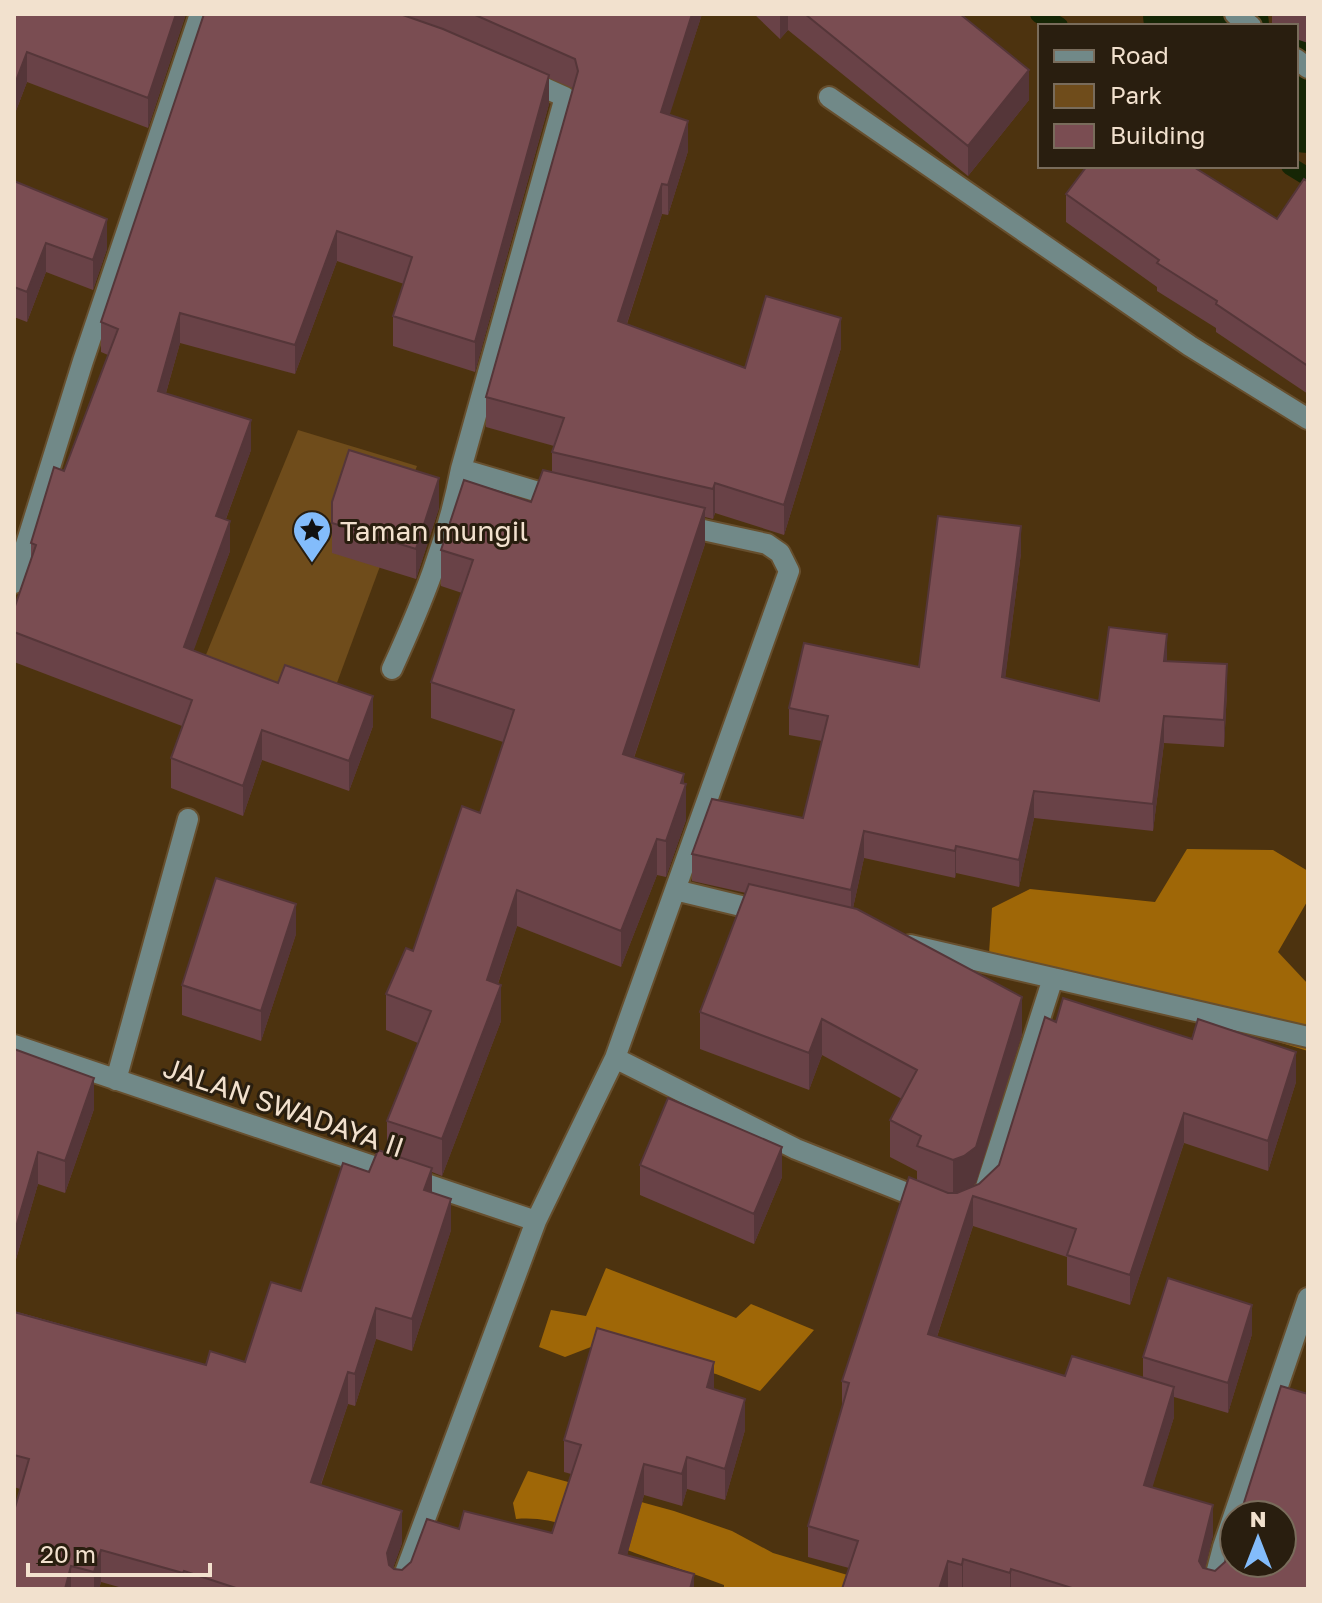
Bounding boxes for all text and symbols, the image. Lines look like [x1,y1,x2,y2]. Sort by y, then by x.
legend [1038,24,1298,168]
text: Road [1110,40,1169,69]
text: Park [1110,80,1162,109]
text: Building [1110,120,1205,149]
place icon: Taman mungil [291,509,333,564]
place label: Taman mungil [340,514,528,547]
street label: JALAN SWADAYA II [159,1050,409,1164]
north arrow [1218,1499,1298,1579]
text: N [1250,1505,1266,1532]
scale bar [28,1527,210,1577]
text: 20 m [40,1539,96,1568]

